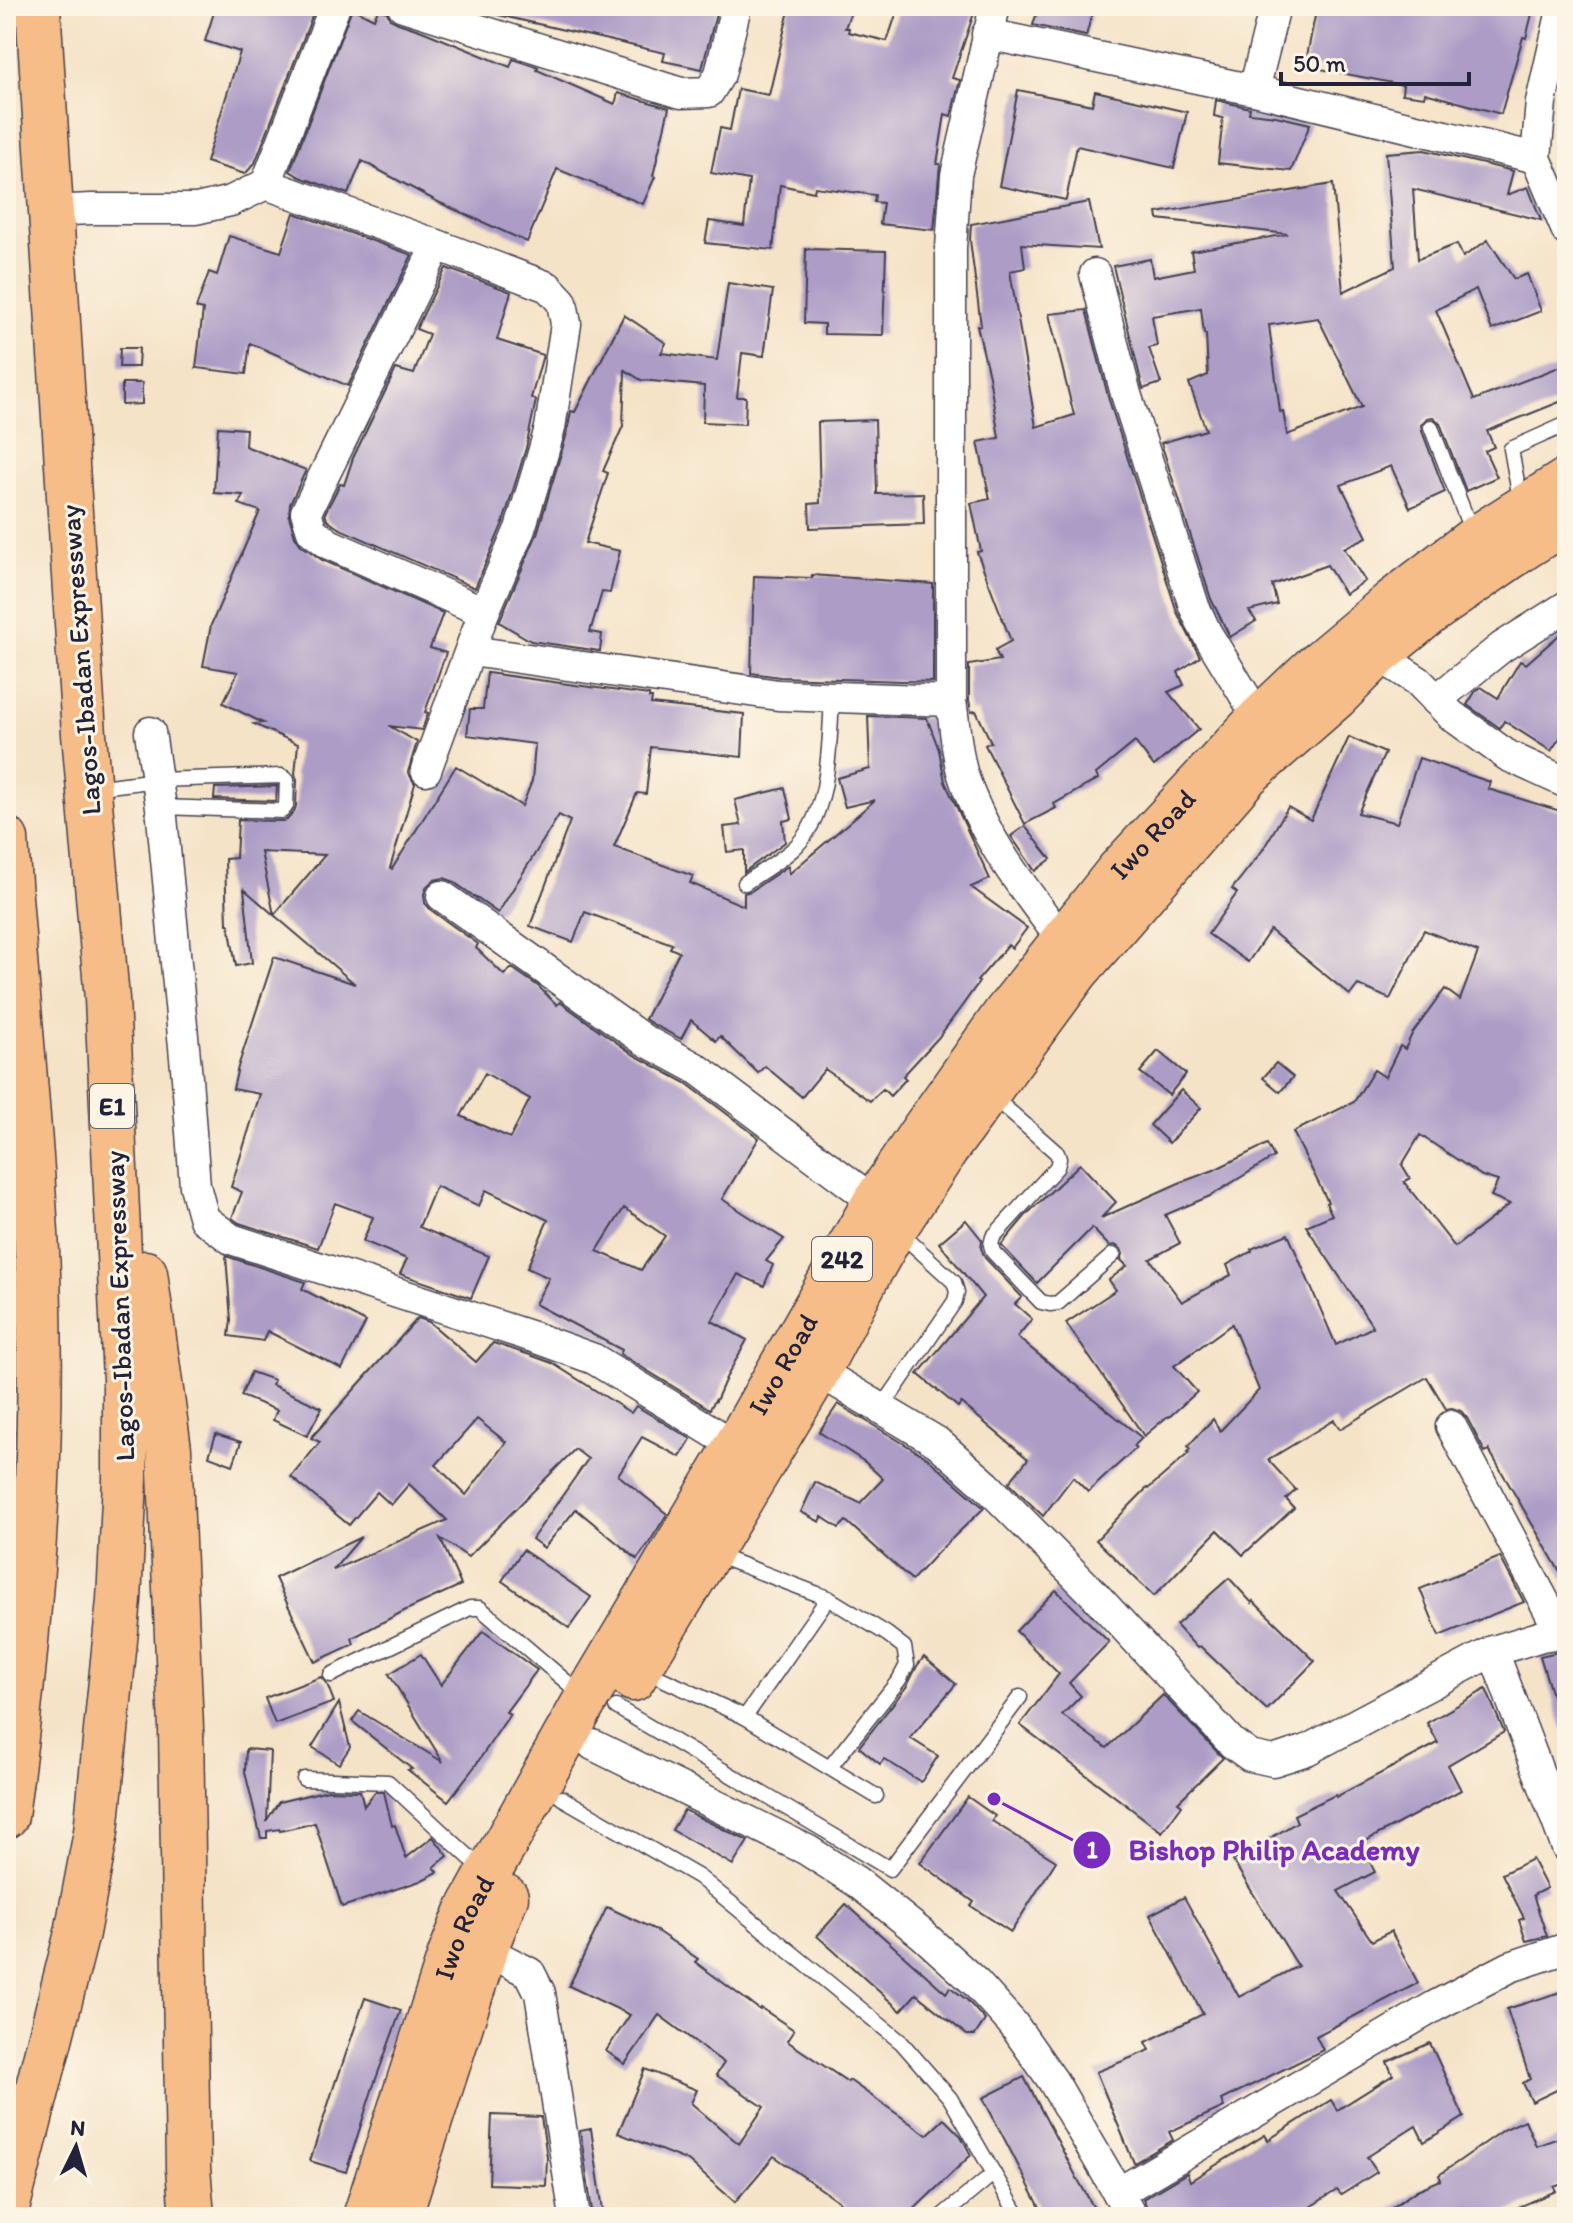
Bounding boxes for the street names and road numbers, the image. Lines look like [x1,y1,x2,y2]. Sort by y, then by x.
street label: Lagos-Ibadan Expressway [52,504,108,816]
street label: Iwo Road [1102,782,1203,886]
road number: E1 [90,1084,134,1128]
street label: Lagos-Ibadan Expressway [97,1150,141,1462]
road number: 242 [812,1237,872,1281]
street label: Iwo Road [740,1308,825,1421]
street label: Iwo Road [426,1869,501,1984]

